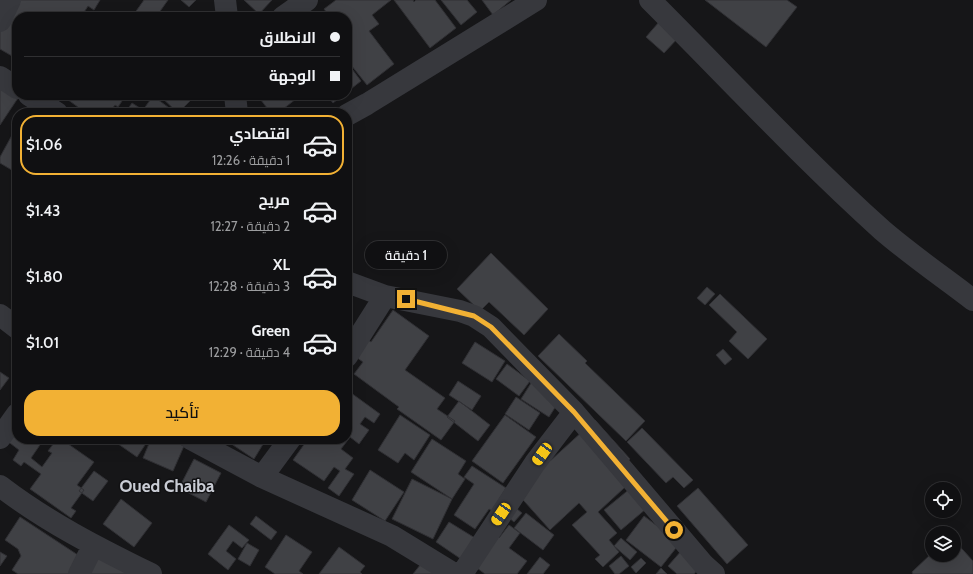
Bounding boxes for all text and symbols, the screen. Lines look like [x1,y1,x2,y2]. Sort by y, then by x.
text: الانطلاق [260,29,316,47]
text: الوجهة [269,67,316,85]
text: اقتصادي [230,125,290,143]
icon: car [302,127,338,163]
text: $1.06 [26,136,62,154]
text: 1 دقيقة · 12:26 [212,152,290,168]
text: مريح [258,191,290,209]
icon: car [302,193,338,229]
text: $1.43 [26,202,60,220]
text: 2 دقيقة · 12:27 [210,218,290,234]
callout: 1 دقيقة [365,241,447,269]
text: 1 دقيقة [385,247,427,263]
text: XL [273,256,290,274]
icon: car [302,259,338,295]
text: $1.80 [26,268,63,286]
text: 3 دقيقة · 12:28 [209,278,290,294]
route end [397,290,415,308]
text: Green [252,322,290,340]
icon: car [302,325,338,361]
text: $1.01 [26,334,59,352]
text: 4 دقيقة · 12:29 [209,344,290,360]
button: تأكيد [24,390,340,436]
car [530,441,554,467]
district label: Oued Chaiba [120,476,215,496]
map controls [925,482,961,562]
button: locate [925,482,961,518]
car [489,501,513,527]
route start [665,521,683,539]
button: layers [925,526,961,562]

